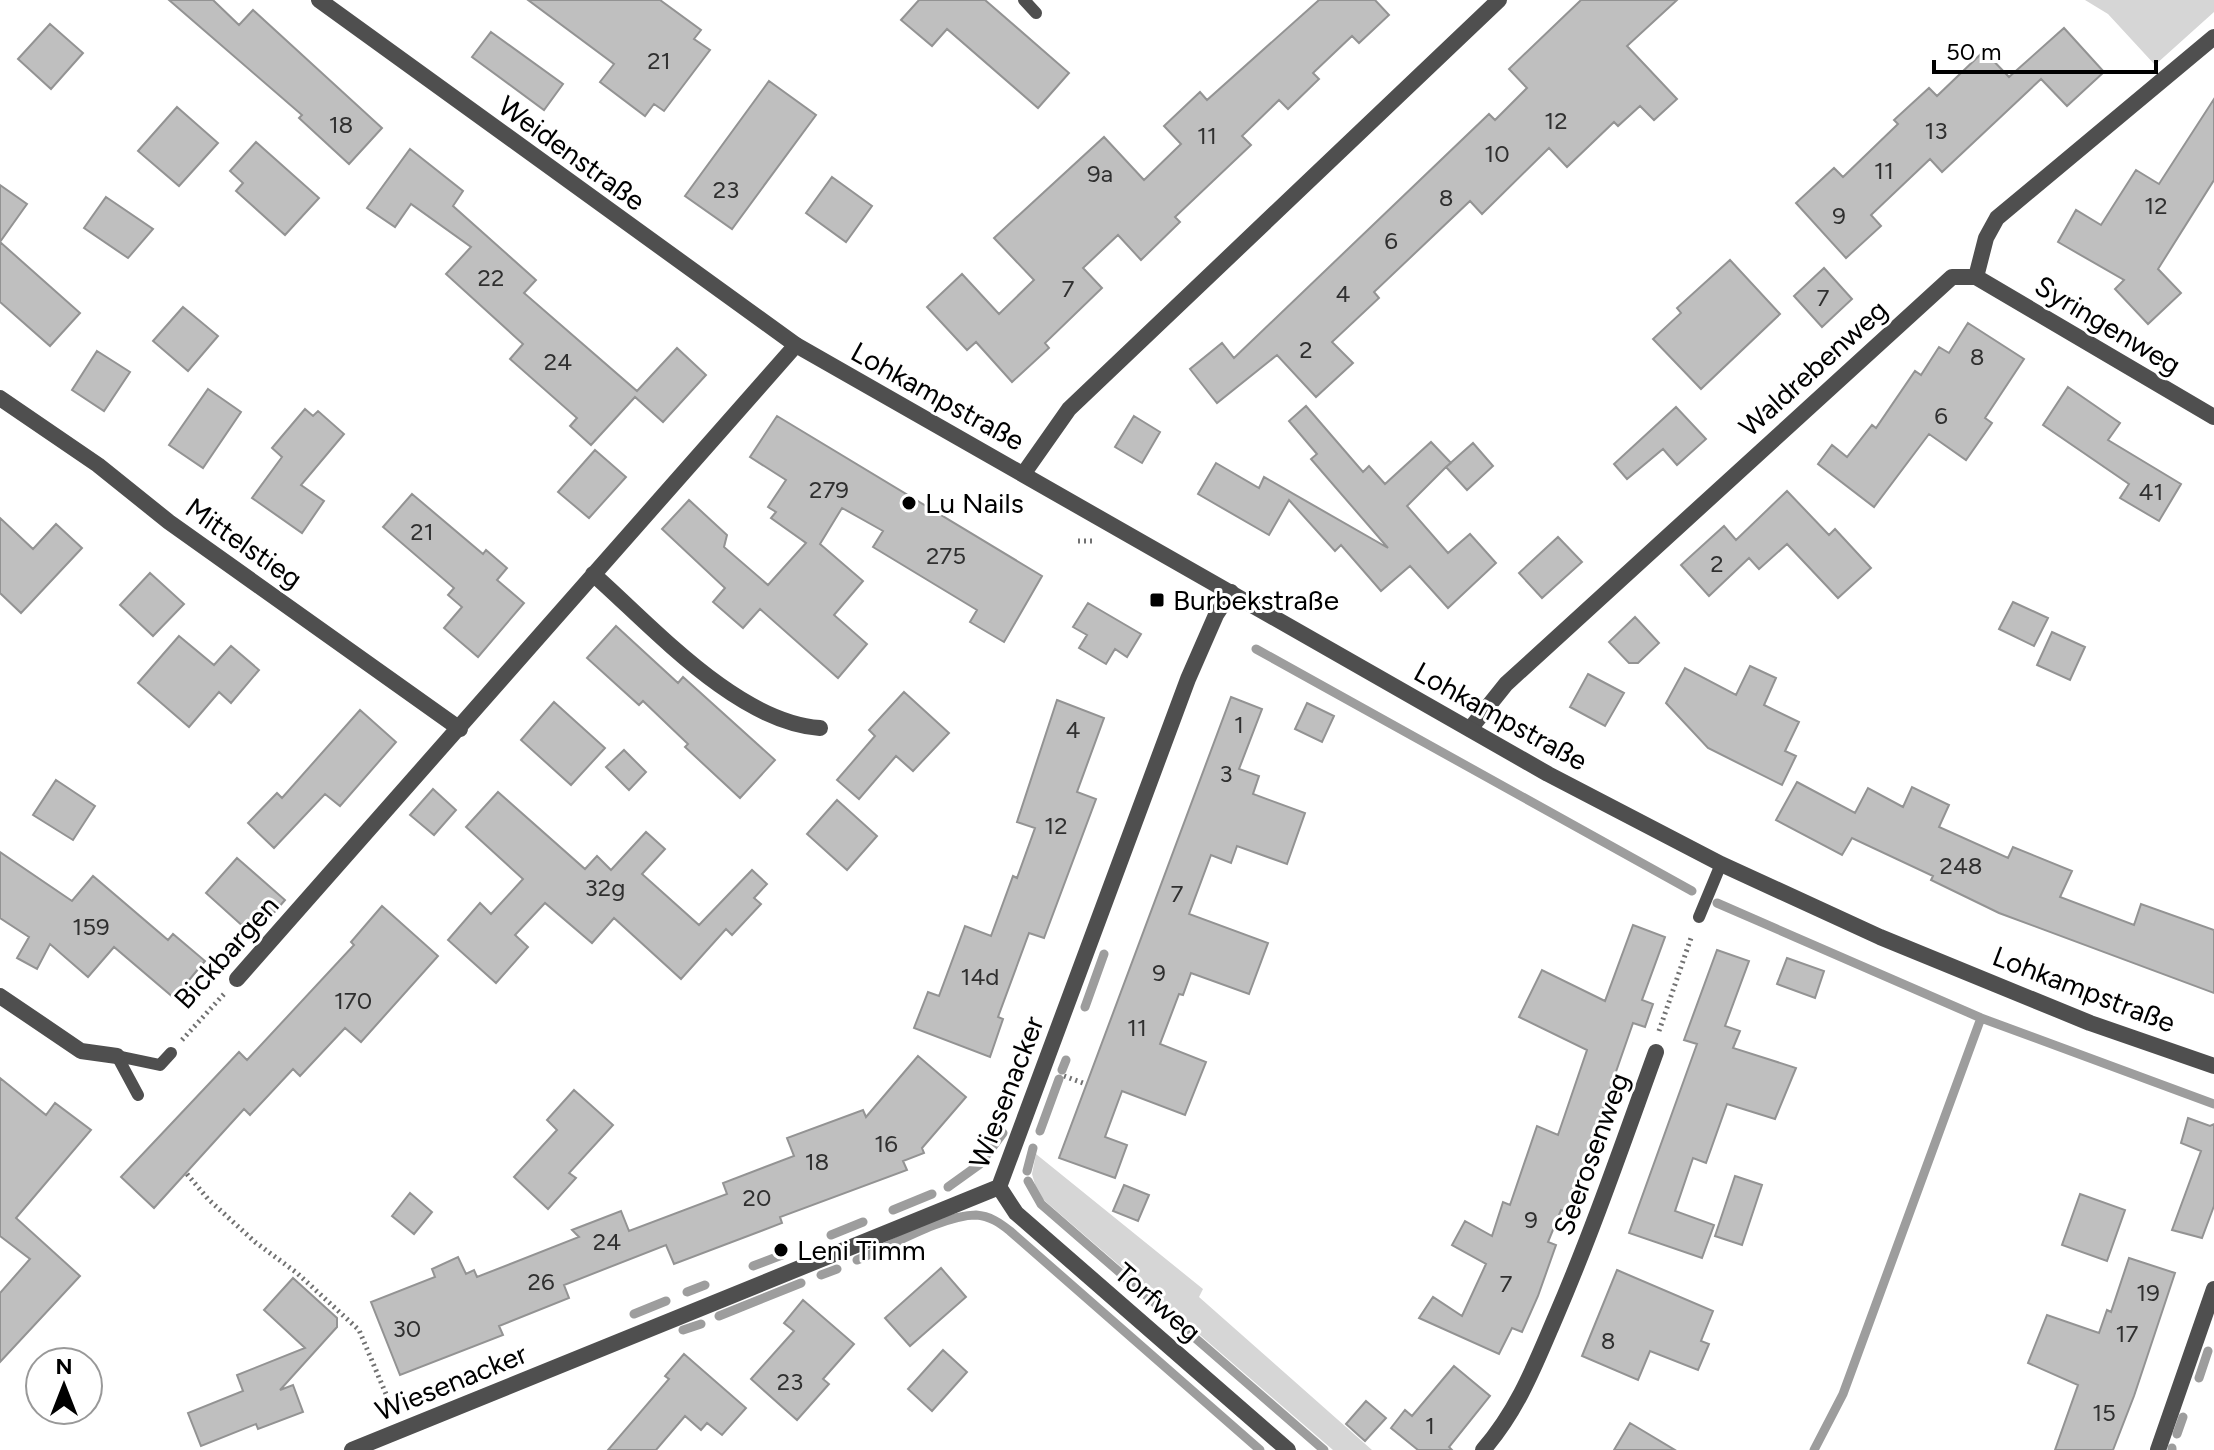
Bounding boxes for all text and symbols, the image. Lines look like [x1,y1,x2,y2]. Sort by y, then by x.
scale bar [1934,24,2156,74]
text: 50 m [1946,37,2002,66]
house number: 21 [647,46,671,75]
street label: Weidenstraße [492,88,652,218]
house number: 12 [1544,106,1568,135]
house number: 18 [329,110,353,139]
house number: 13 [1925,116,1947,145]
house number: 11 [1197,121,1217,150]
house number: 10 [1484,139,1510,168]
house number: 11 [1874,156,1894,185]
house number: 9a [1087,159,1113,188]
house number: 23 [713,175,739,204]
house number: 8 [1439,183,1453,212]
house number: 12 [2144,191,2168,220]
house number: 9 [1832,201,1846,230]
house number: 6 [1384,226,1398,255]
house number: 22 [478,263,504,292]
street label: Syringenweg [2029,268,2187,382]
house number: 7 [1062,274,1075,303]
house number: 4 [1336,279,1351,308]
house number: 7 [1817,283,1830,312]
street label: Waldrebenweg [1732,293,1894,443]
street label: Lohkampstraße [845,334,1031,458]
house number: 2 [1299,335,1313,364]
house number: 8 [1970,342,1984,371]
house number: 24 [544,347,572,376]
house number: 6 [1934,401,1948,430]
house number: 279 [809,475,849,504]
house number: 41 [2139,477,2163,506]
place label: Lu Nails [925,486,1024,520]
street label: Mittelstieg [179,490,309,596]
marker: Lu Nails [900,494,918,512]
house number: 21 [410,517,434,546]
house number: 275 [926,541,966,570]
house number: 2 [1710,549,1724,578]
place label: Burbekstraße [1173,583,1339,617]
marker: Burbekstraße [1148,591,1166,609]
street label: Lohkampstraße [1408,654,1594,778]
house number: 1 [1234,710,1244,739]
house number: 4 [1066,715,1081,744]
house number: 3 [1219,759,1233,788]
house number: 12 [1044,811,1068,840]
house number: 248 [1939,851,1983,880]
house number: 32g [585,873,625,902]
house number: 7 [1171,879,1184,908]
street label: Bickbargen [167,889,285,1015]
house number: 159 [72,912,110,941]
street label: Lohkampstraße [1988,939,2180,1039]
house number: 9 [1152,958,1166,987]
house number: 14d [961,962,999,991]
house number: 170 [334,986,372,1015]
street label: Wiesenacker [961,1011,1051,1173]
house number: 11 [1127,1013,1147,1042]
street label: Seerosenweg [1546,1068,1636,1240]
house number: 16 [874,1129,898,1158]
house number: 18 [805,1147,829,1176]
house number: 20 [743,1183,771,1212]
house number: 9 [1524,1205,1538,1234]
house number: 24 [593,1227,621,1256]
place label: Leni Timm [797,1233,926,1267]
marker: Leni Timm [772,1241,790,1259]
street label: Torfweg [1108,1255,1208,1349]
house number: 26 [528,1267,555,1296]
house number: 7 [1500,1269,1513,1298]
house number: 19 [2136,1278,2160,1307]
house number: 30 [393,1314,421,1343]
house number: 17 [2116,1319,2139,1348]
house number: 8 [1601,1326,1615,1355]
street label: Wiesenacker [370,1336,532,1428]
north arrow [24,1346,104,1426]
text: N [55,1353,73,1380]
house number: 23 [777,1367,803,1396]
house number: 15 [2092,1398,2116,1427]
house number: 1 [1425,1411,1435,1440]

